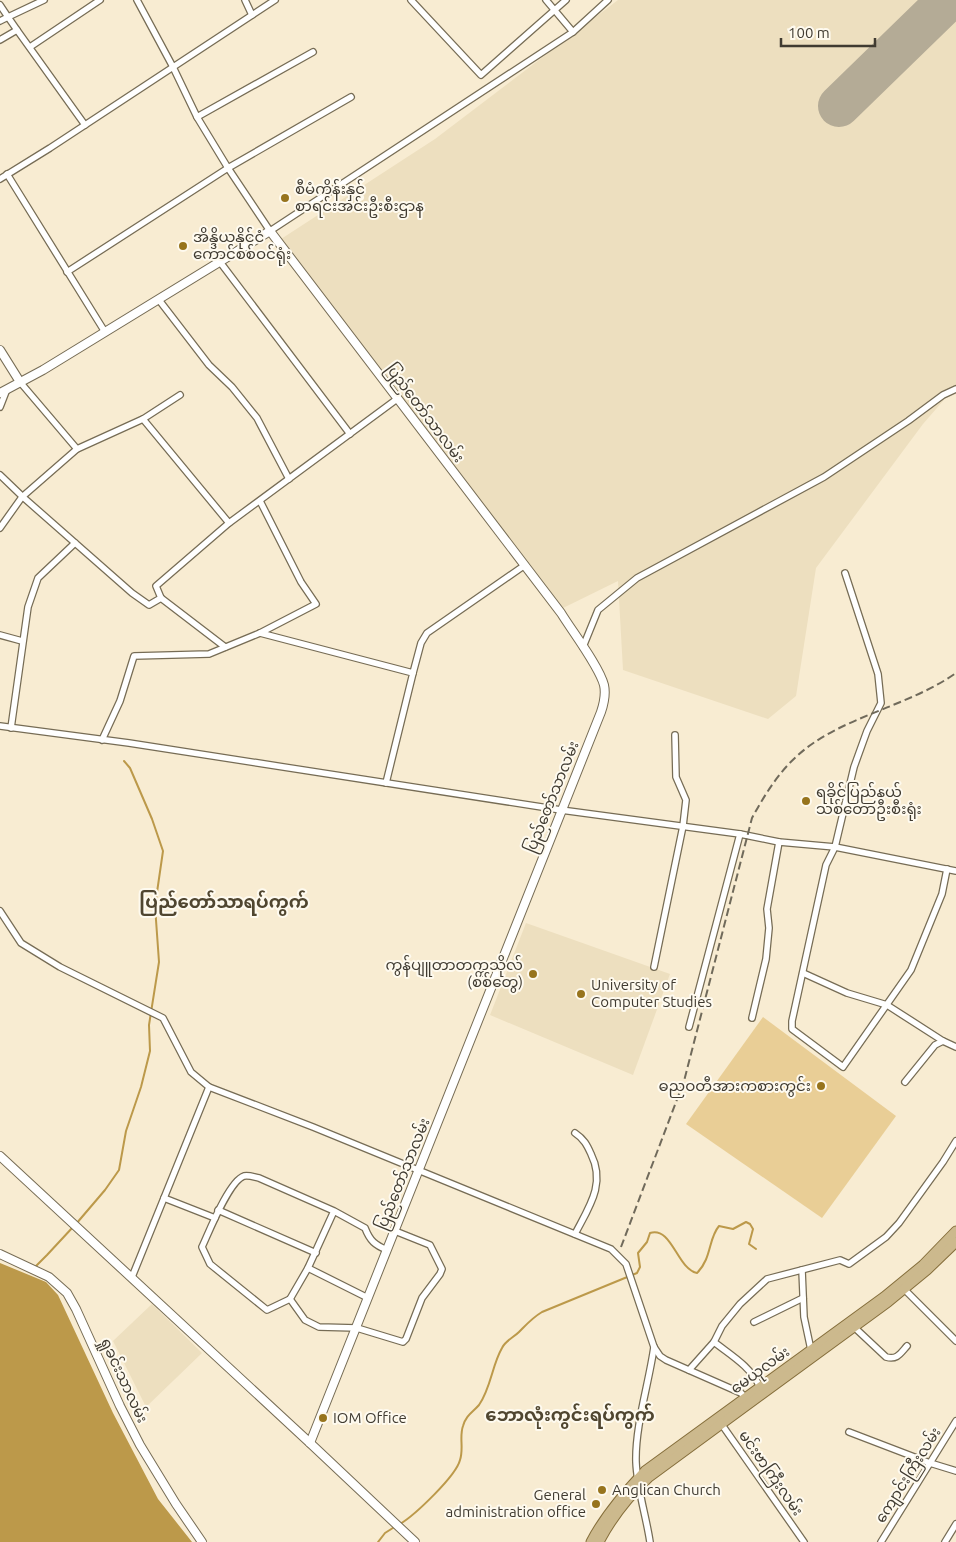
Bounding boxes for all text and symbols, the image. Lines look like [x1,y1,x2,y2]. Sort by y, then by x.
scale bar [781,15,875,47]
text: 100 m [788,24,830,41]
place label: စီမံကိန်းနှင့် စာရင်းအင်းဦးစီးဌာန [295,179,424,218]
marker: စီမံကိန်းနှင့် စာရင်းအင်းဦးစီးဌာန [279,192,291,204]
place label: အိန္ဒိယနိုင်ငံ ကောင်စစ်ဝင်ရုံး [193,227,291,266]
marker: အိန္ဒိယနိုင်ငံ ကောင်စစ်ဝင်ရုံး [177,240,189,252]
street label: ပြည်တော်သာလမ်း [380,359,469,468]
street label: ပြည်တော်သာလမ်း [520,738,585,857]
place label: ရခိုင်ပြည်နယ် သစ်တောဦးစီးရုံး [816,782,922,821]
marker: ရခိုင်ပြည်နယ် သစ်တောဦးစီးရုံး [800,795,812,807]
district label: ပြည်တော်သာရပ်ကွက် [139,890,309,916]
place label: ကွန်ပျူတာတက္ကသိုလ် (စစ်တွေ) [385,955,523,993]
marker: ကွန်ပျူတာတက္ကသိုလ် (စစ်တွေ) [527,968,539,980]
place label: University of Computer Studies [591,976,712,1010]
marker: University of Computer Studies [575,988,587,1000]
place label: ဓညဝတီအားကစားကွင်း [658,1076,811,1098]
marker: ဓညဝတီအားကစားကွင်း [815,1080,827,1092]
street label: ပြည်တော်သာလမ်း [371,1115,436,1234]
street label: ရှုခင်းသာလမ်း [94,1334,153,1427]
street label: မေယုလမ်း [726,1342,795,1400]
district label: ဘောလုံးကွင်းရပ်ကွက် [485,1403,655,1429]
place label: IOM Office [333,1409,407,1426]
marker: IOM Office [317,1412,329,1424]
street label: ကျောင်းကြီးလမ်း [871,1423,947,1528]
street label: မင်းဗာကြီးလမ်း [733,1426,808,1521]
place label: Anglican Church [612,1481,721,1498]
marker: Anglican Church [596,1484,608,1496]
place label: General administration office [446,1486,586,1520]
marker: General administration office [590,1498,602,1510]

